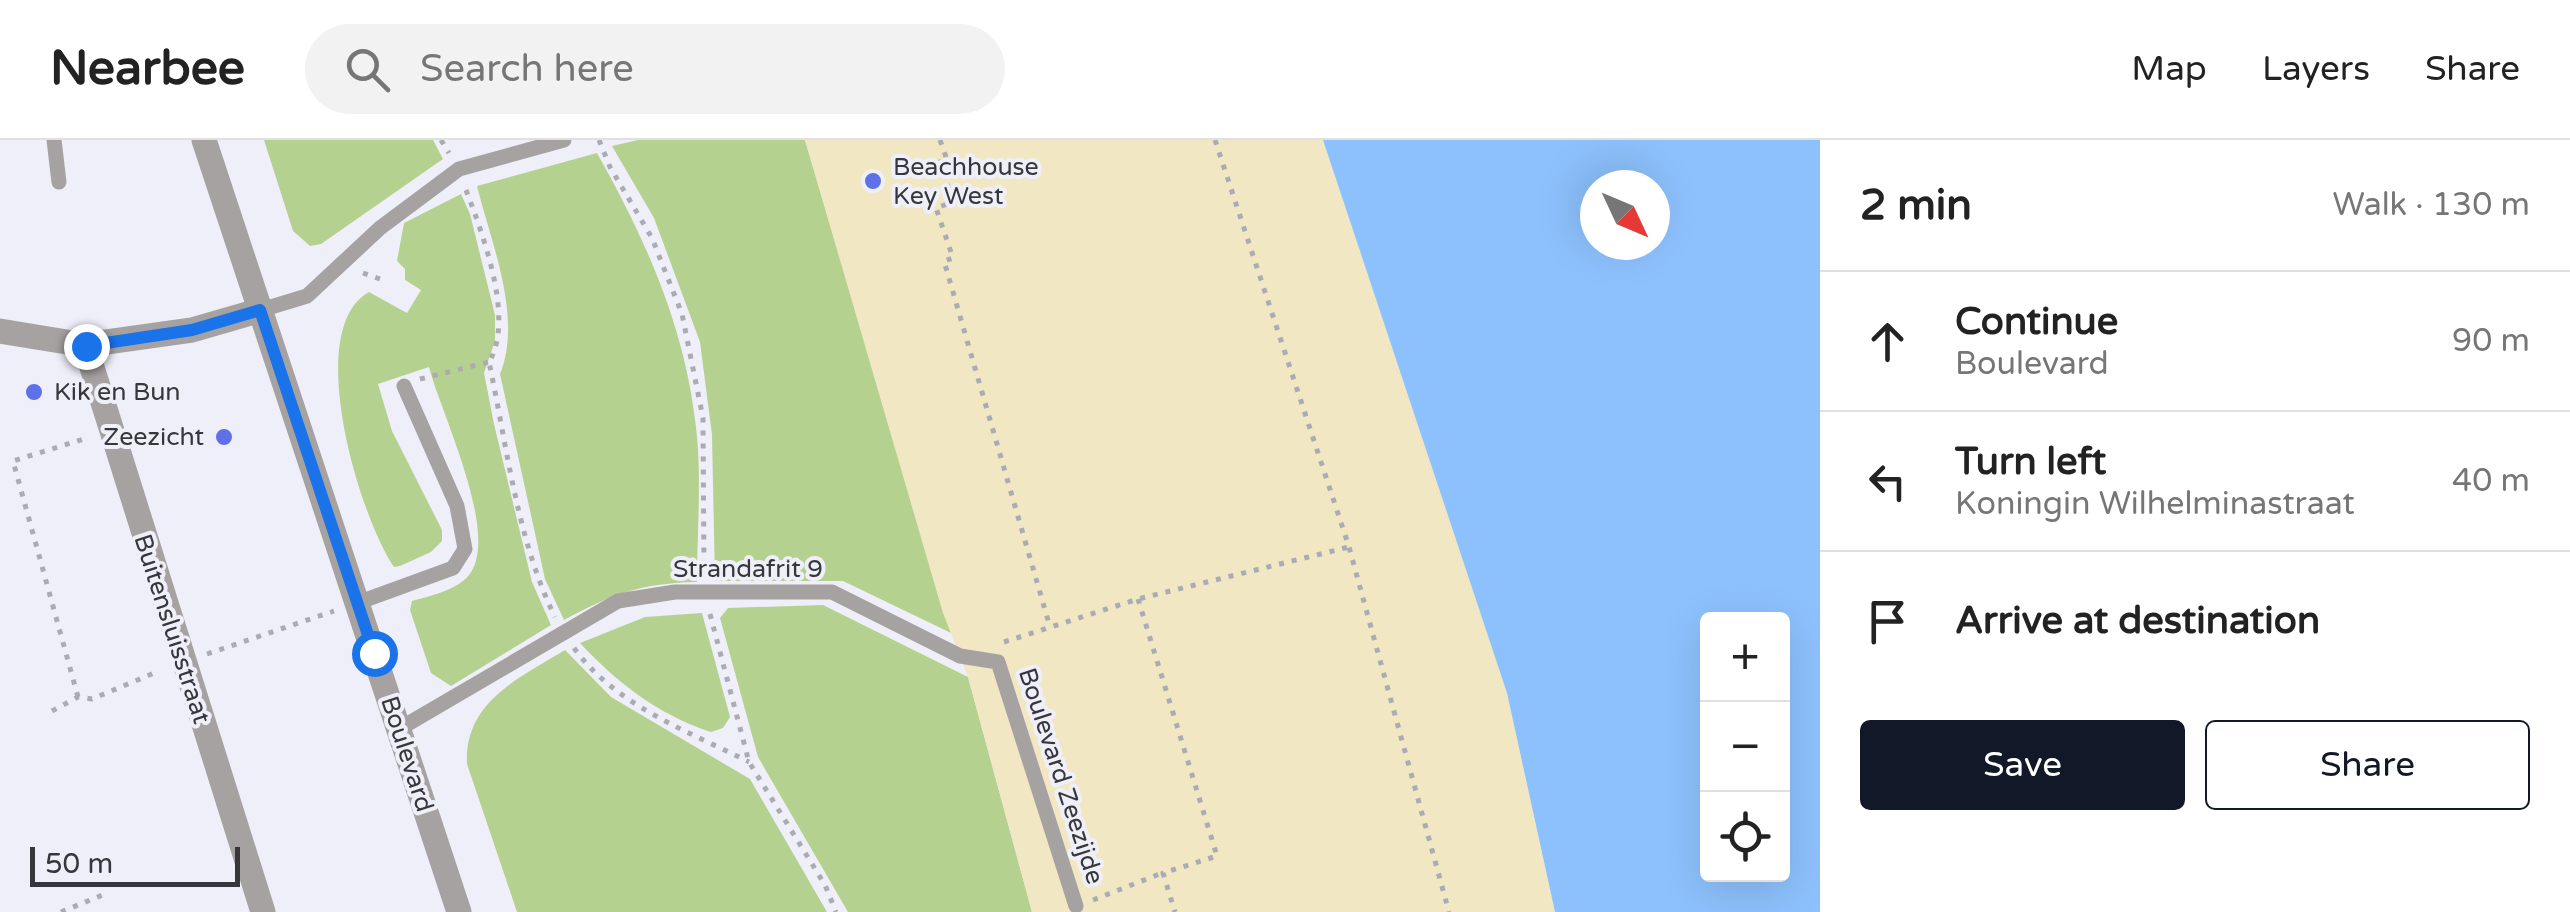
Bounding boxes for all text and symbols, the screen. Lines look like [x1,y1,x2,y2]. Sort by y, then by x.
search box [305,24,1005,114]
text: Nearbee [50,40,245,98]
icon: search [340,42,395,97]
text: Search here [420,46,634,92]
text: Map [2131,48,2207,90]
text: Layers [2262,48,2370,90]
text: Share [2425,48,2520,90]
place label: Beachhouse Key West [893,152,1039,211]
marker: Beachhouse Key West [862,170,884,192]
north arrow [1580,170,1670,260]
text: 2 min [1860,180,1972,231]
text: Walk · 130 m [2333,186,2530,224]
text: Continue [1955,299,2118,345]
icon: ahead [1860,314,1915,369]
text: 90 m [2452,322,2530,360]
route end [64,324,110,370]
text: Boulevard [1955,345,2109,383]
place label: Kik en Bun [54,377,181,407]
marker: Kik en Bun [23,381,45,403]
place label: Zeezicht [103,422,204,452]
marker: Zeezicht [213,426,235,448]
text: Turn left [1955,439,2106,485]
icon: left [1860,454,1915,509]
text: 40 m [2452,462,2530,500]
text: Koningin Wilhelminastraat [1955,485,2355,523]
street label: Buitensluisstraat [127,530,217,728]
street label: Strandafrit 9 [673,554,823,584]
icon: arrive [1860,594,1915,649]
text: Arrive at destination [1955,598,2320,644]
map controls [1700,612,1790,882]
button: + [1700,612,1790,702]
route start [352,631,398,677]
street label: Boulevard Zeezijde [1012,664,1110,888]
street label: Boulevard [374,692,440,816]
button: − [1700,702,1790,792]
button: Save [1860,720,2185,810]
button: Share [2205,720,2530,810]
button: locate [1700,792,1790,882]
scale bar [30,842,240,886]
text: 50 m [45,847,113,881]

